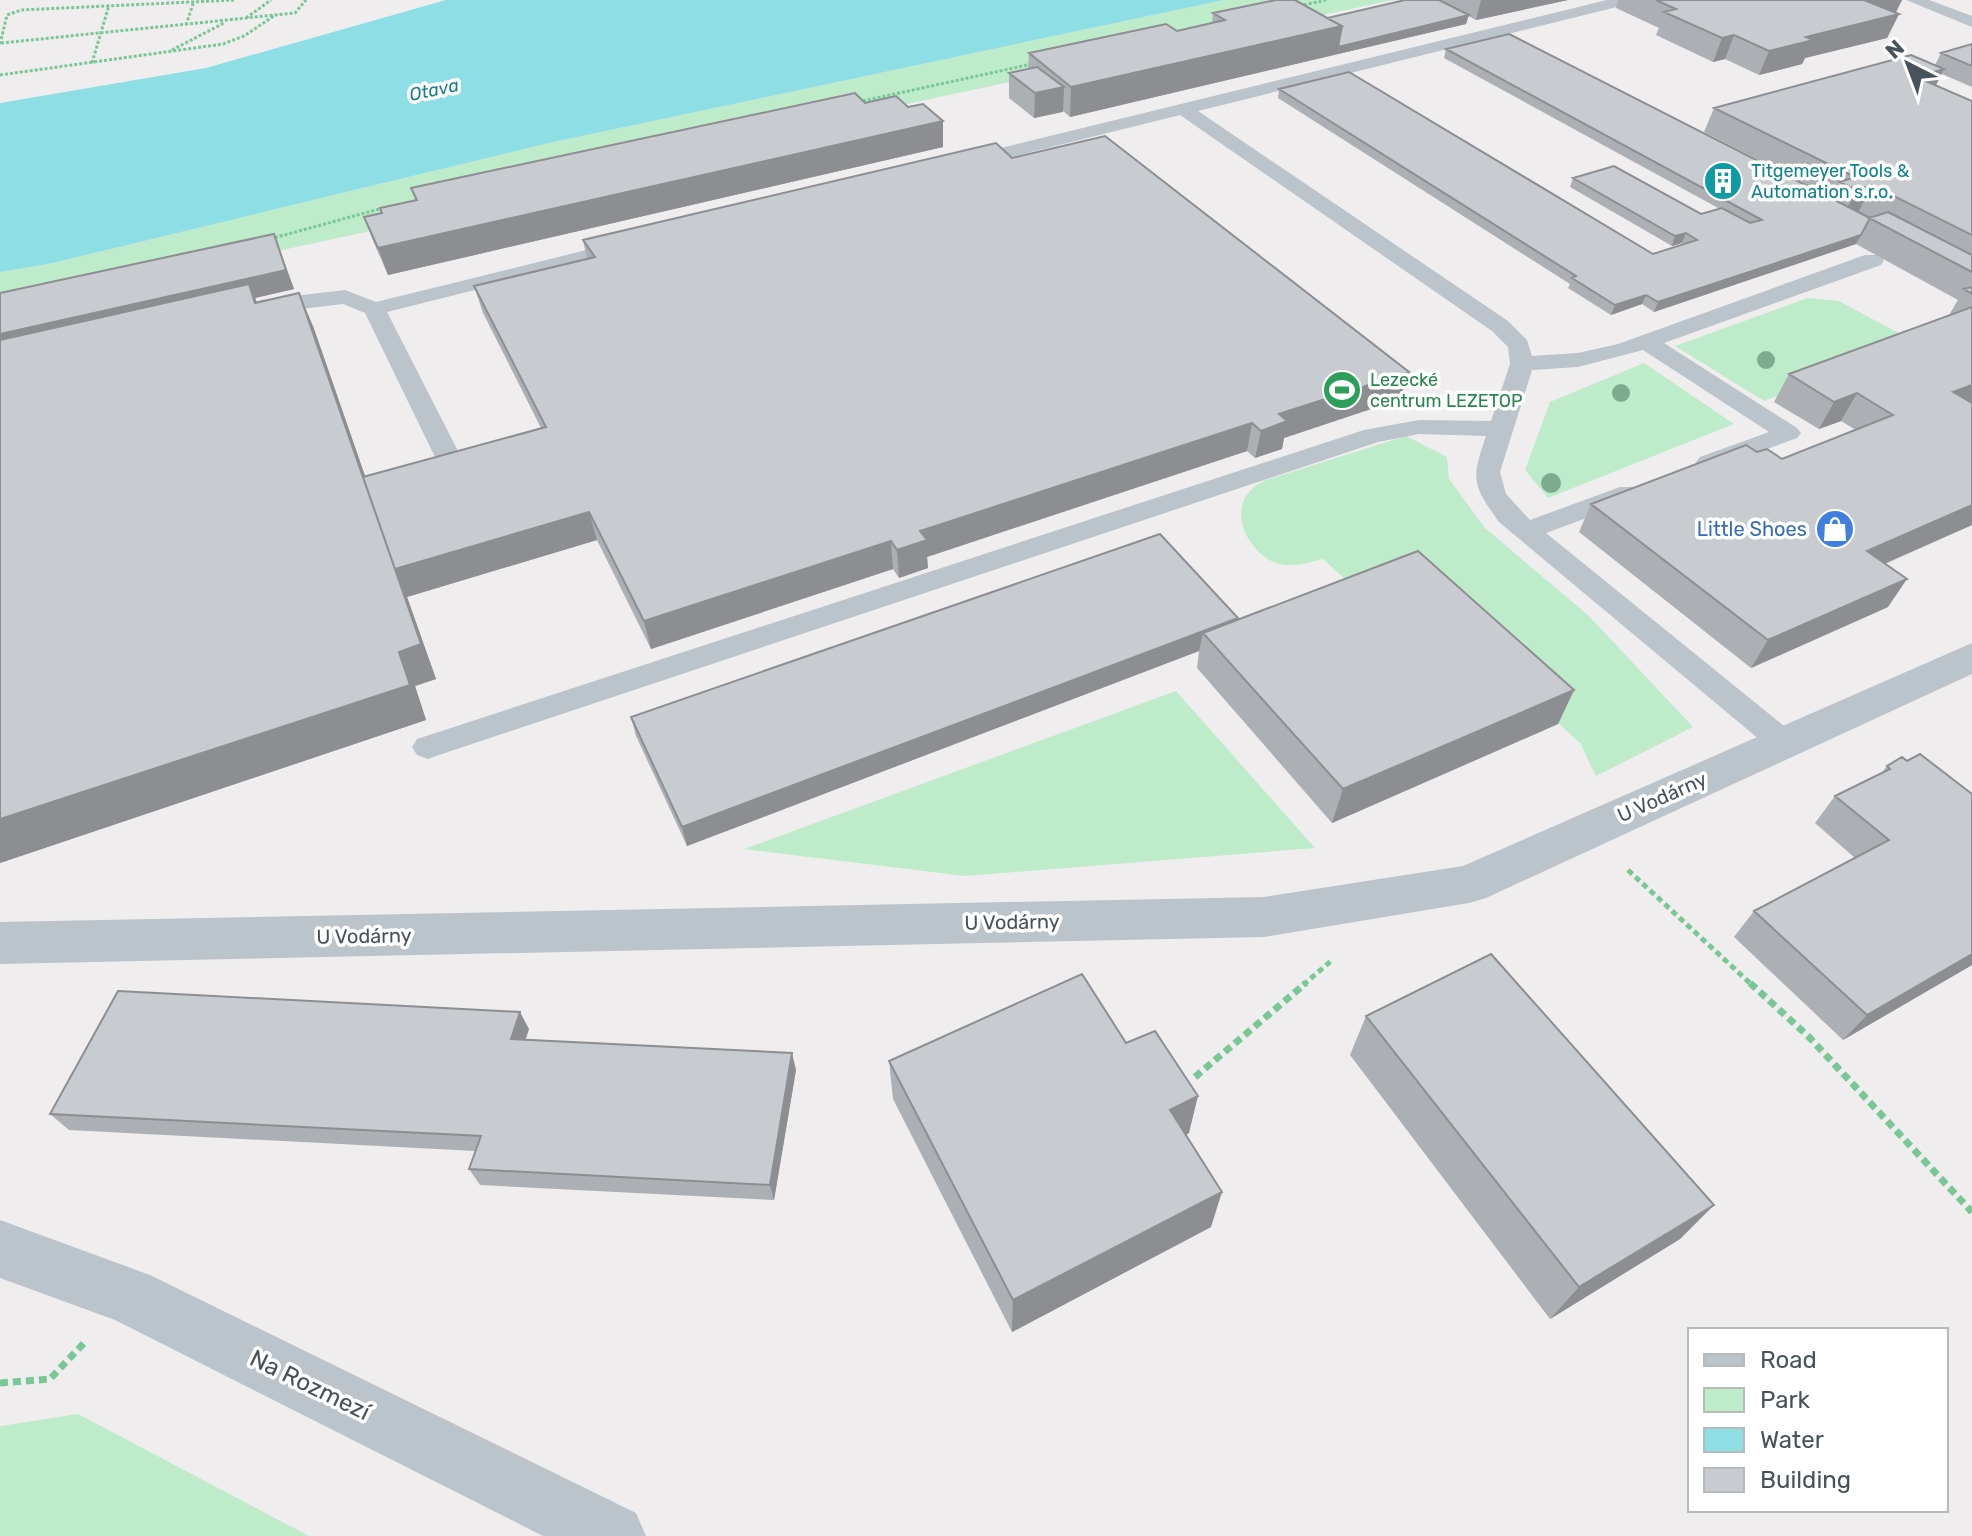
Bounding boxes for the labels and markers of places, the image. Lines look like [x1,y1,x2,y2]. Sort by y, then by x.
building icon: Titgemeyer Tools & Automation s.r.o. [1702,160,1744,202]
place label: Titgemeyer Tools & Automation s.r.o. [1751,160,1910,203]
sports icon: Lezecké centrum LEZETOP [1321,369,1363,411]
place label: Lezecké centrum LEZETOP [1370,369,1523,412]
shop icon: Little Shoes [1814,508,1856,550]
place label: Little Shoes [1697,517,1807,541]

